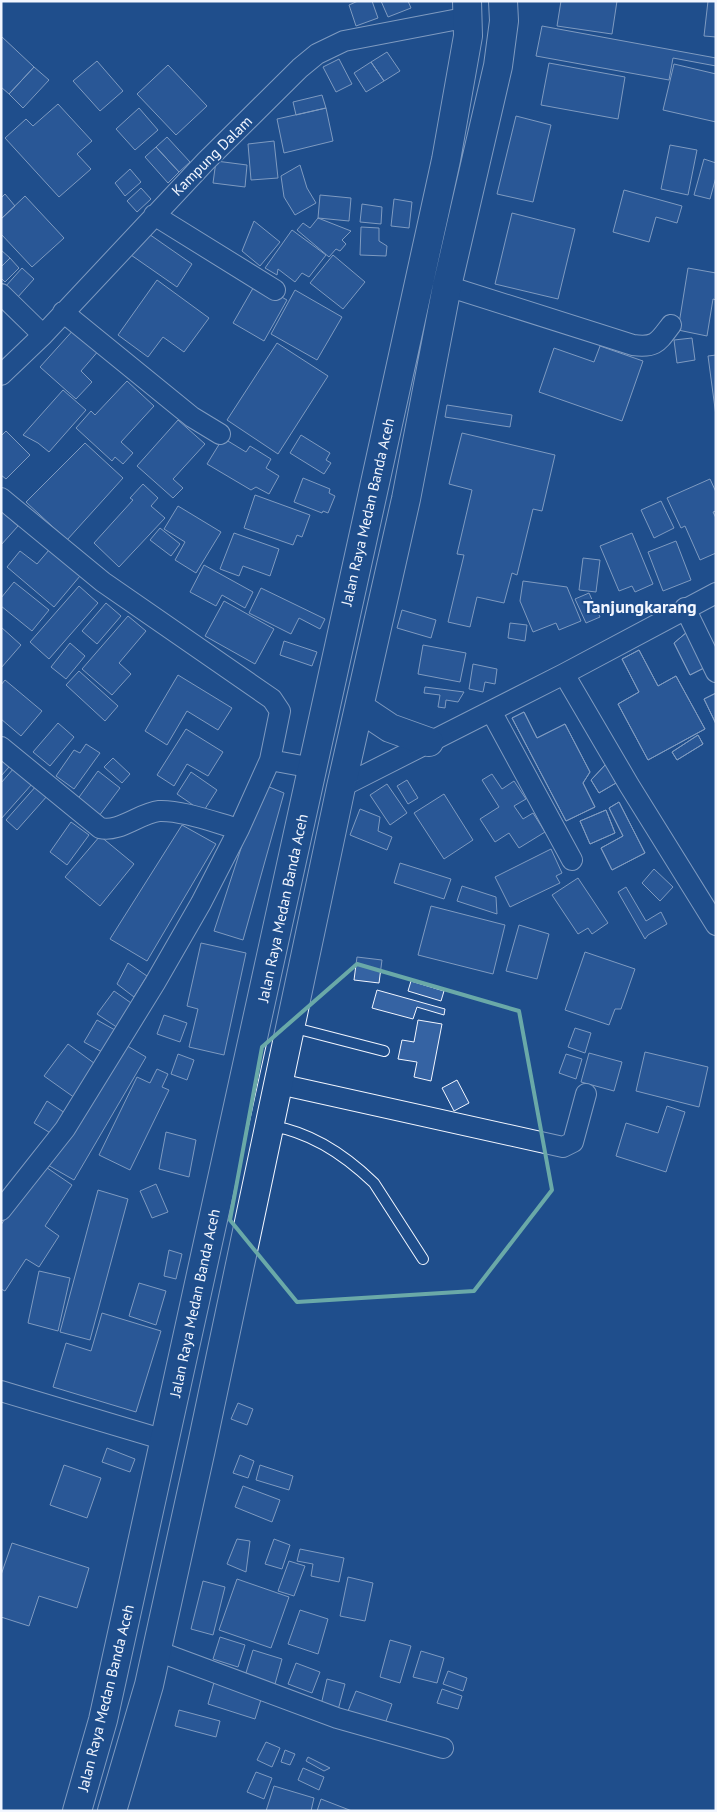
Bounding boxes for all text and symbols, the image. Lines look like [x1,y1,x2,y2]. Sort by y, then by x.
street label: Kampung Dalam [167,111,256,200]
street label: Jalan Raya Medan Banda Aceh [336,416,398,609]
district label: Tanjungkarang [583,595,697,618]
street label: Jalan Raya Medan Banda Aceh [253,812,312,1005]
street label: Jalan Raya Medan Banda Aceh [165,1207,224,1400]
street label: Jalan Raya Medan Banda Aceh [73,1602,138,1794]

